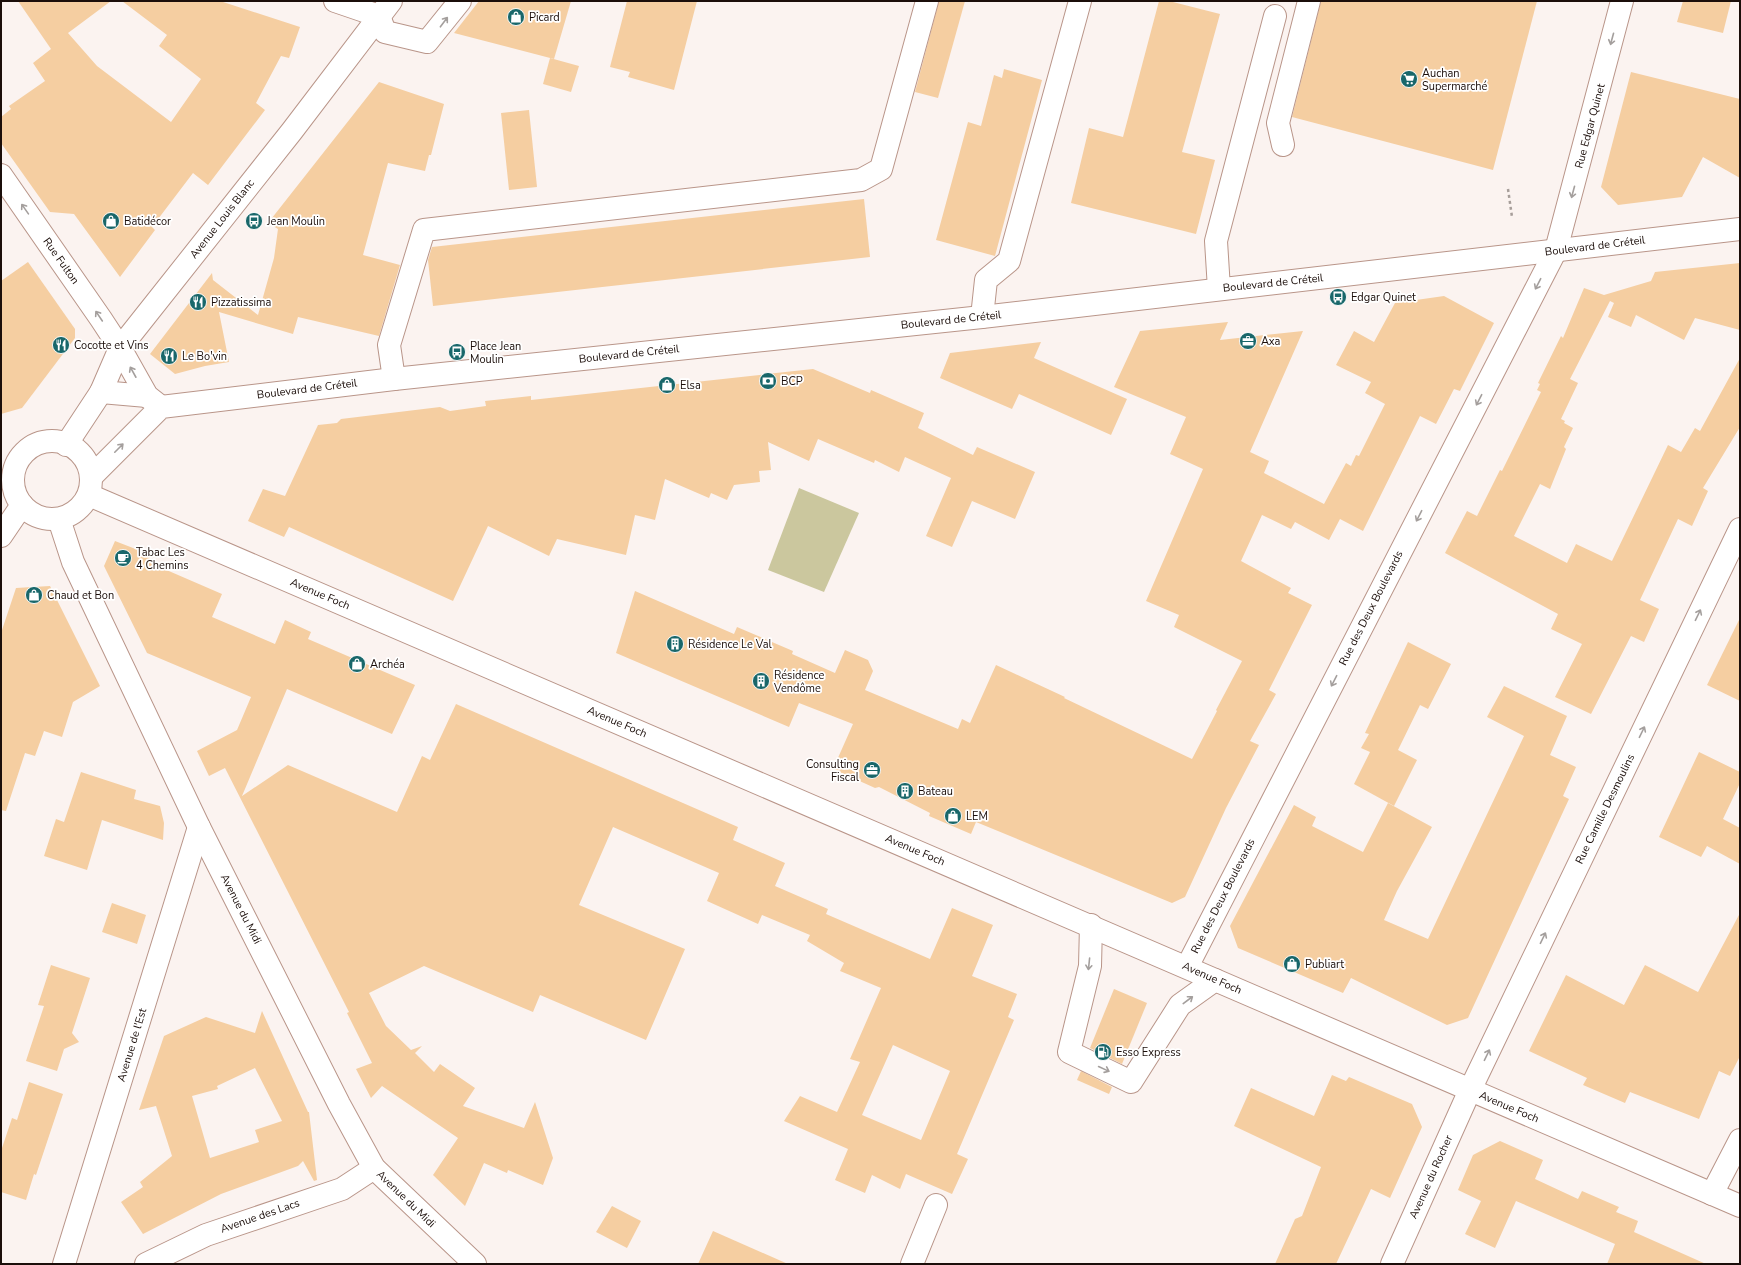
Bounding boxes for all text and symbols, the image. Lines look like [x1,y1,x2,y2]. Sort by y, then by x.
shop icon: Picard [506,7,526,27]
place label: Picard [529,10,560,25]
one-way arrow [439,16,448,27]
one-way arrow [1608,32,1616,45]
place label: Auchan Supermarché [1422,66,1488,94]
supermarket icon: Auchan Supermarché [1399,69,1419,89]
street label: Rue Edgar Quinet [1571,82,1609,170]
street label: Avenue Louis Blanc [186,176,258,262]
one-way arrow [1568,185,1576,198]
one-way arrow [21,204,29,215]
shop icon: Batidécor [101,211,121,231]
bus stop icon: Jean Moulin [244,211,264,231]
place label: Batidécor [124,214,171,229]
place label: Jean Moulin [266,214,325,229]
street label: Boulevard de Créteil [1544,232,1647,260]
street label: Rue Fulton [39,235,83,287]
street label: Boulevard de Créteil [1222,270,1325,296]
one-way arrow [1534,278,1541,290]
bus stop icon: Edgar Quinet [1328,287,1348,307]
place label: Edgar Quinet [1351,290,1416,305]
restaurant icon: Pizzatissima [188,292,208,312]
place label: Pizzatissima [211,295,271,310]
street label: Boulevard de Créteil [900,307,1003,333]
one-way arrow [95,310,103,321]
office icon: Axa [1238,331,1258,351]
place label: Axa [1261,334,1281,349]
restaurant icon: Cocotte et Vins [51,335,71,355]
place label: Cocotte et Vins [74,338,149,353]
place label: Place Jean Moulin [470,339,521,367]
street label: Boulevard de Créteil [578,341,681,367]
bus stop icon: Place Jean Moulin [447,342,467,362]
restaurant icon: Le Bo'vin [159,346,179,366]
place label: Le Bo'vin [182,349,227,364]
one-way arrow [129,366,137,378]
bank icon: BCP [758,371,778,391]
place label: BCP [781,374,803,389]
street label: Boulevard de Créteil [256,375,359,403]
shop icon: Elsa [657,375,677,395]
place label: Elsa [680,378,701,393]
one-way arrow [1474,394,1482,406]
one-way arrow [114,443,124,453]
one-way arrow [1415,509,1422,521]
place label: Tabac Les 4 Chemins [136,545,188,573]
cafe icon: Tabac Les 4 Chemins [113,548,133,568]
street label: Rue des Deux Boulevards [1335,548,1407,668]
street label: Avenue Foch [288,575,352,613]
shop icon: Chaud et Bon [24,585,44,605]
place label: Chaud et Bon [47,588,114,603]
one-way arrow [1695,609,1703,621]
building icon: Résidence Le Val [665,634,685,654]
place label: Résidence Le Val [688,637,772,652]
shop icon: Archéa [347,654,367,674]
place label: Archéa [370,657,405,672]
place label: Résidence Vendôme [773,668,824,696]
building icon: Résidence Vendôme [751,671,771,691]
one-way arrow [1330,675,1337,687]
street label: Avenue Foch [585,703,649,741]
one-way arrow [1639,727,1646,739]
street label: Rue Camille Desmoulins [1572,751,1638,867]
place label: Consulting Fiscal [806,757,860,785]
office icon: Consulting Fiscal [862,760,882,780]
building icon: Bateau [895,781,915,801]
place label: Bateau [918,784,953,799]
shop icon: LEM [943,806,963,826]
place label: LEM [966,809,988,824]
street label: Avenue Foch [883,831,947,869]
street label: Rue des Deux Boulevards [1187,836,1259,956]
street label: Avenue du Midi [217,871,265,947]
one-way arrow [1540,932,1547,944]
shop icon: Publiart [1282,954,1302,974]
one-way arrow [1086,957,1093,970]
place label: Publiart [1305,957,1344,972]
street label: Avenue Foch [1180,958,1244,998]
one-way arrow [1182,996,1193,1004]
street label: Avenue de l'Est [114,1006,150,1084]
fuel station icon: Esso Express [1093,1042,1113,1062]
place label: Esso Express [1116,1045,1181,1060]
one-way arrow [1484,1049,1491,1061]
one-way arrow [1098,1066,1110,1073]
street label: Avenue Foch [1477,1088,1541,1126]
street label: Avenue du Rocher [1406,1133,1456,1221]
street label: Avenue du Midi [373,1167,439,1231]
street label: Avenue des Lacs [218,1195,302,1237]

